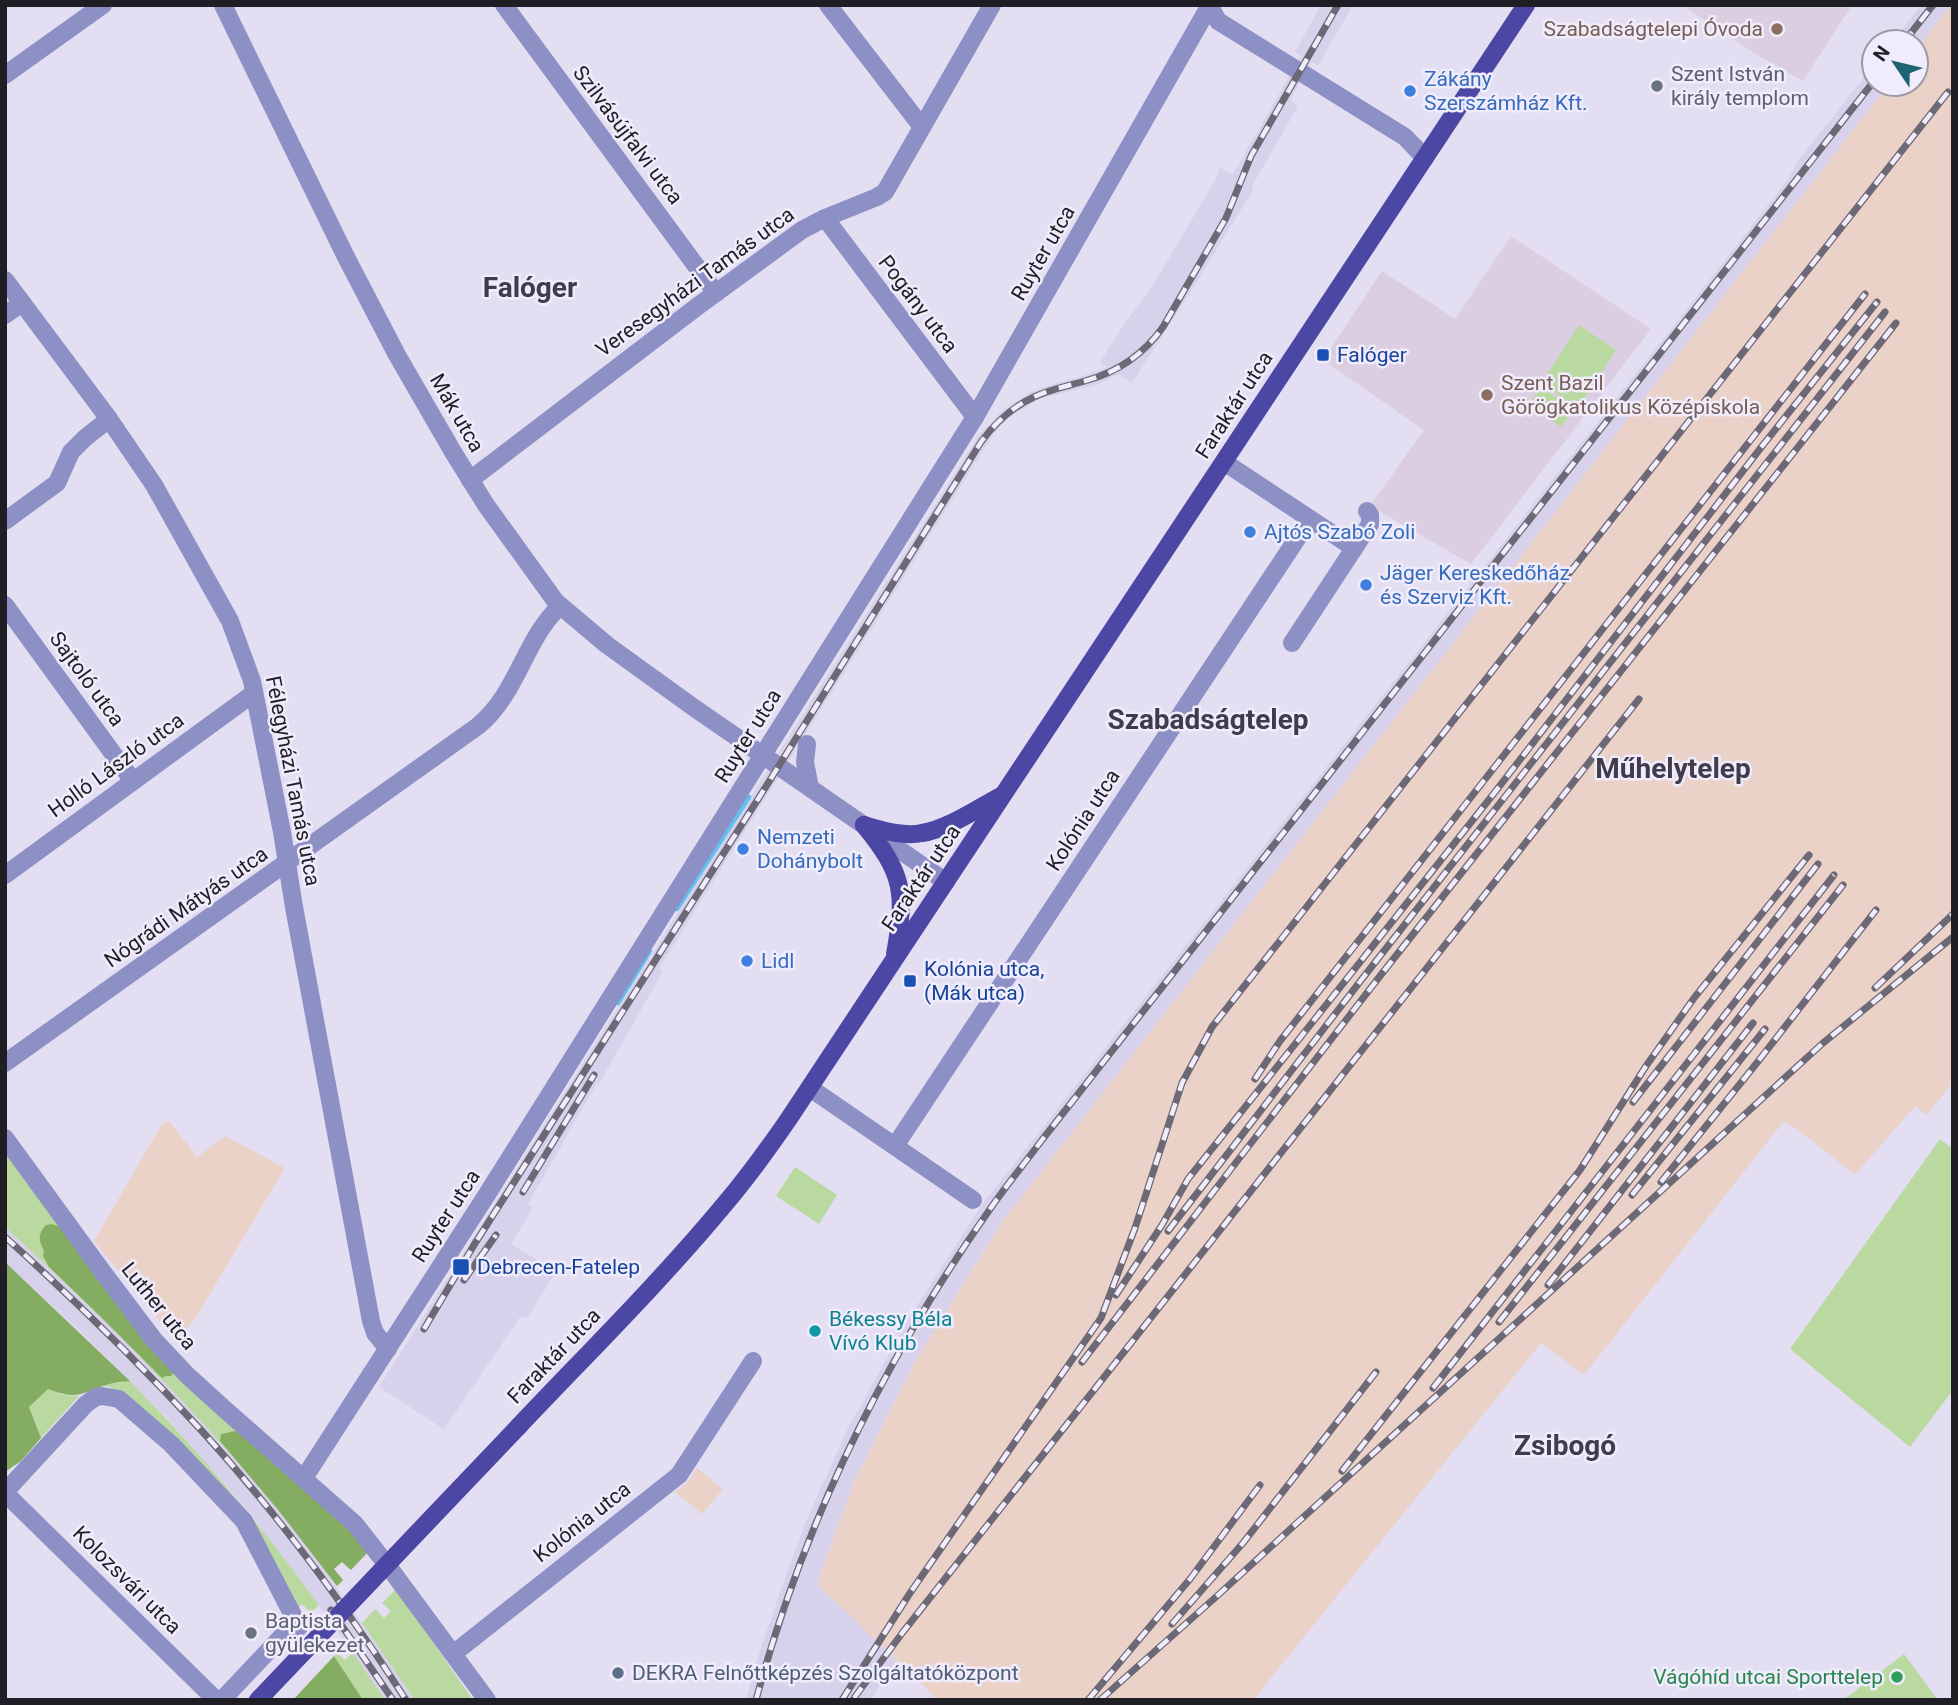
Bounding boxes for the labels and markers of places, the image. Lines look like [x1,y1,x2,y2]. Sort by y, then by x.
place label: Szabadságtelepi Óvoda [1544,17,1763,41]
marker: Szabadságtelepi Óvoda [1769,21,1785,37]
place label: Szent István király templom [1671,62,1809,110]
place label: Zákány Szerszámház Kft. [1424,67,1588,115]
marker: Szent István király templom [1649,78,1665,94]
marker: Zákány Szerszámház Kft. [1402,83,1418,99]
place label: Falóger [1337,343,1407,367]
marker: Falóger [1315,347,1331,363]
place label: Szent Bazil Görögkatolikus Középiskola [1501,371,1760,419]
marker: Szent Bazil Görögkatolikus Középiskola [1479,387,1495,403]
place label: Ajtós Szabó Zoli [1264,520,1415,544]
marker: Ajtós Szabó Zoli [1242,524,1258,540]
place label: Jäger Kereskedőház és Szerviz Kft. [1380,561,1570,609]
marker: Jäger Kereskedőház és Szerviz Kft. [1358,577,1374,593]
place label: Nemzeti Dohánybolt [757,825,863,873]
marker: Nemzeti Dohánybolt [735,841,751,857]
place label: Lidl [761,949,794,973]
marker: Lidl [739,953,755,969]
place label: Kolónia utca, (Mák utca) [924,957,1044,1005]
marker: Kolónia utca, (Mák utca) [902,973,918,989]
place label: Debrecen-Fatelep [477,1255,640,1279]
marker: Debrecen-Fatelep [451,1257,471,1277]
place label: Békessy Béla Vívó Klub [829,1307,952,1355]
marker: Békessy Béla Vívó Klub [807,1323,823,1339]
place label: Baptista gyülekezet [265,1609,365,1657]
marker: Baptista gyülekezet [243,1625,259,1641]
place label: DEKRA Felnőttképzés Szolgáltatóközpont [632,1661,1019,1685]
marker: DEKRA Felnőttképzés Szolgáltatóközpont [610,1665,626,1681]
place label: Vágóhíd utcai Sporttelep [1653,1665,1883,1689]
marker: Vágóhíd utcai Sporttelep [1889,1669,1905,1685]

